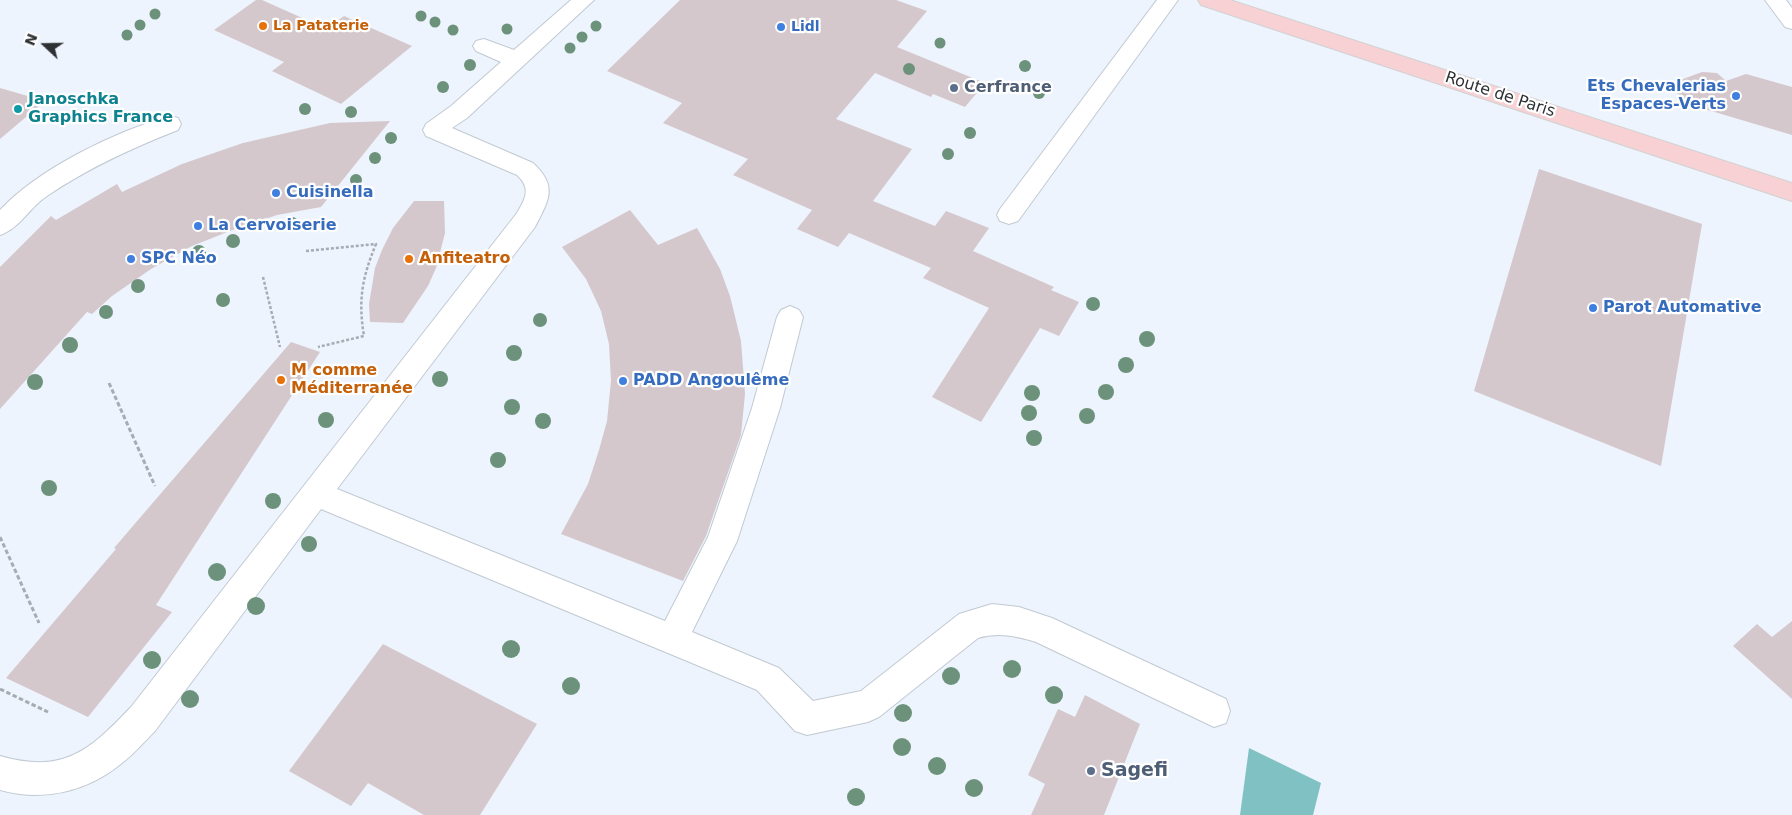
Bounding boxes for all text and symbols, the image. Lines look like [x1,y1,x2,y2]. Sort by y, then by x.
place label: La Pataterie [273,18,369,34]
place label: Lidl [791,19,820,35]
north arrow [20,20,70,70]
marker: La Pataterie [257,20,269,32]
marker: Lidl [775,21,787,33]
text: N [21,31,41,48]
street label: Route de Paris [1442,68,1558,122]
place label: Ets Chevalerias Espaces-Verts [1587,77,1726,115]
place label: Cerfrance [964,78,1052,98]
marker: Cerfrance [948,82,960,94]
place label: Janoschka Graphics France [28,90,173,128]
marker: Ets Chevalerias Espaces-Verts [1730,90,1742,102]
marker: Janoschka Graphics France [12,103,24,115]
place label: Cuisinella [286,183,374,203]
marker: Cuisinella [270,187,282,199]
place label: La Cervoiserie [208,216,337,236]
marker: La Cervoiserie [192,220,204,232]
place label: SPC Néo [141,249,217,269]
place label: Anfiteatro [419,249,510,269]
marker: SPC Néo [125,253,137,265]
marker: Anfiteatro [403,253,415,265]
place label: Parot Automative [1603,298,1761,318]
marker: Parot Automative [1587,302,1599,314]
place label: M comme Méditerranée [291,361,413,399]
place label: PADD Angoulême [633,371,789,391]
marker: M comme Méditerranée [275,374,287,386]
marker: PADD Angoulême [617,375,629,387]
place label: Sagefi [1101,760,1168,782]
marker: Sagefi [1085,765,1097,777]

